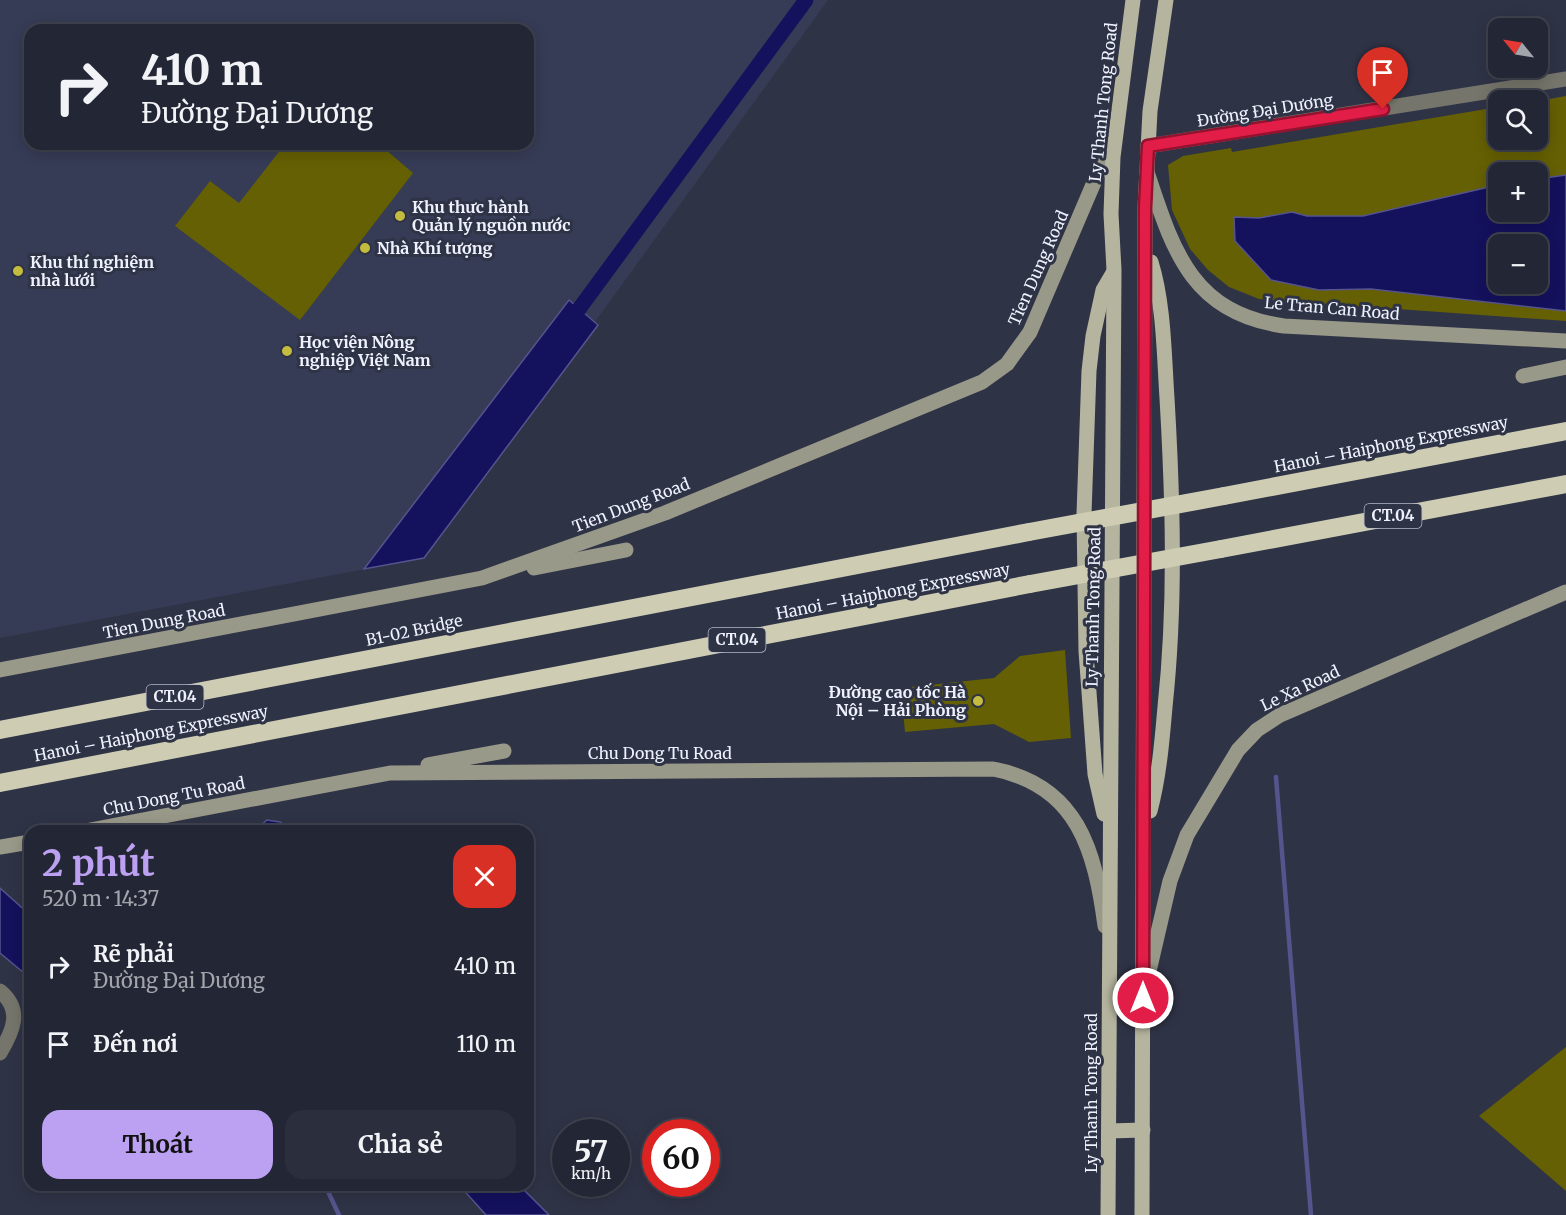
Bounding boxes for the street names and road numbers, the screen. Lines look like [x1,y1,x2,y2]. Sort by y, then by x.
street label: Ly Thanh Tong Road [1085,21,1121,183]
street label: Đường Đại Dương [1196,89,1335,131]
street label: Tien Dung Road [1004,207,1072,329]
street label: Le Tran Can Road [1264,292,1401,324]
street label: Hanoi – Haiphong Expressway [1272,411,1510,477]
street label: Tien Dung Road [570,473,693,537]
road number: CT.04 [1364,504,1422,528]
street label: Ly Thanh Tong Road [1082,526,1104,687]
street label: Hanoi – Haiphong Expressway [774,558,1012,624]
street label: Tien Dung Road [101,599,227,643]
street label: B1-02 Bridge [364,610,464,650]
road number: CT.04 [708,628,766,652]
street label: Le Xa Road [1257,661,1343,715]
road number: CT.04 [146,685,204,709]
street label: Hanoi – Haiphong Expressway [32,700,270,766]
street label: Chu Dong Tu Road [588,743,732,763]
street label: Chu Dong Tu Road [101,772,247,820]
street label: Ly Thanh Tong Road [1081,1013,1101,1173]

